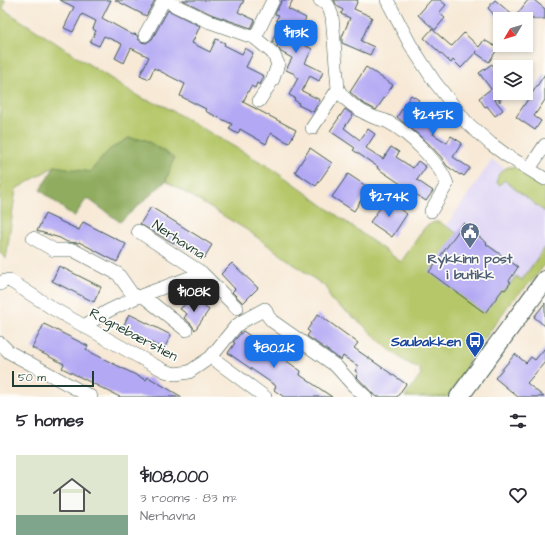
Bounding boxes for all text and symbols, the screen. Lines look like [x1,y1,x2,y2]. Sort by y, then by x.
north arrow [493,12,533,52]
map controls [493,12,533,100]
pin: $113K [268,20,324,54]
text: $113K [283,24,309,42]
button: layers [493,60,533,100]
pin: $245K [405,102,461,136]
text: $245K [413,106,453,124]
pin: $274K [361,184,417,218]
text: $274K [369,188,409,206]
street label: Nerhavna [148,215,209,264]
public building icon: Rykkinn post i butikk [459,221,481,249]
place label: Rykkinn post i butikk [428,249,513,285]
pin: $108K [166,279,222,313]
text: $108K [177,283,211,301]
street label: Rognebærstien [86,303,181,367]
bus stop icon: Saubakken [464,330,486,358]
place label: Saubakken [390,332,461,352]
pin: $80.2K [241,335,307,369]
text: $80.2K [253,339,295,357]
scale bar [12,369,94,388]
text: 50 m [18,370,46,385]
text: 5 homes [16,409,84,433]
icon: filters [507,410,529,432]
text: $108,000 [140,465,209,489]
icon: home [48,471,96,519]
icon: heart [507,484,529,506]
text: 3 rooms · 83 m² [140,489,238,507]
text: Nerhavna [140,507,195,525]

